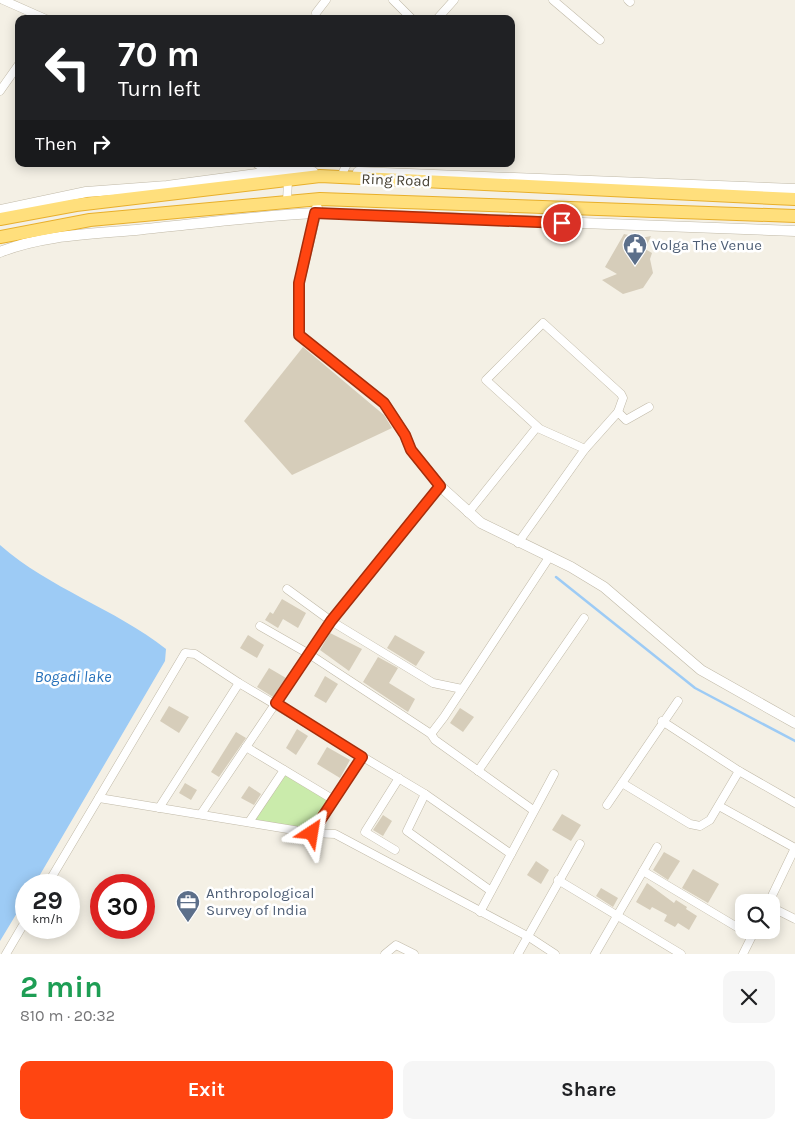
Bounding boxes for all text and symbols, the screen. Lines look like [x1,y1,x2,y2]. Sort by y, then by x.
text: 70 m [118,34,200,75]
icon: left [35,35,100,100]
text: Turn left [118,76,201,102]
icon: right [87,130,115,158]
text: Then [35,133,77,155]
street label: Ring Road [361,170,431,190]
pin [541,202,583,244]
icon: arrive [548,209,576,237]
public building icon: Volga The Venue [622,232,648,266]
place label: Volga The Venue [652,236,762,254]
water label: Bogadi lake [35,667,112,686]
position arrow [285,806,337,858]
speed limit sign: 30 [90,874,155,939]
place label: Anthropological Survey of India [206,884,314,919]
text: 29 [32,886,63,915]
office icon: Anthropological Survey of India [175,889,201,923]
map controls [735,894,780,939]
button: search [735,894,780,939]
text: km/h [32,912,63,926]
text: 2 min [20,969,103,1005]
button: close [723,971,775,1023]
text: 810 m · 20:32 [20,1006,115,1025]
button: Exit [20,1061,393,1119]
button: Share [403,1061,775,1119]

